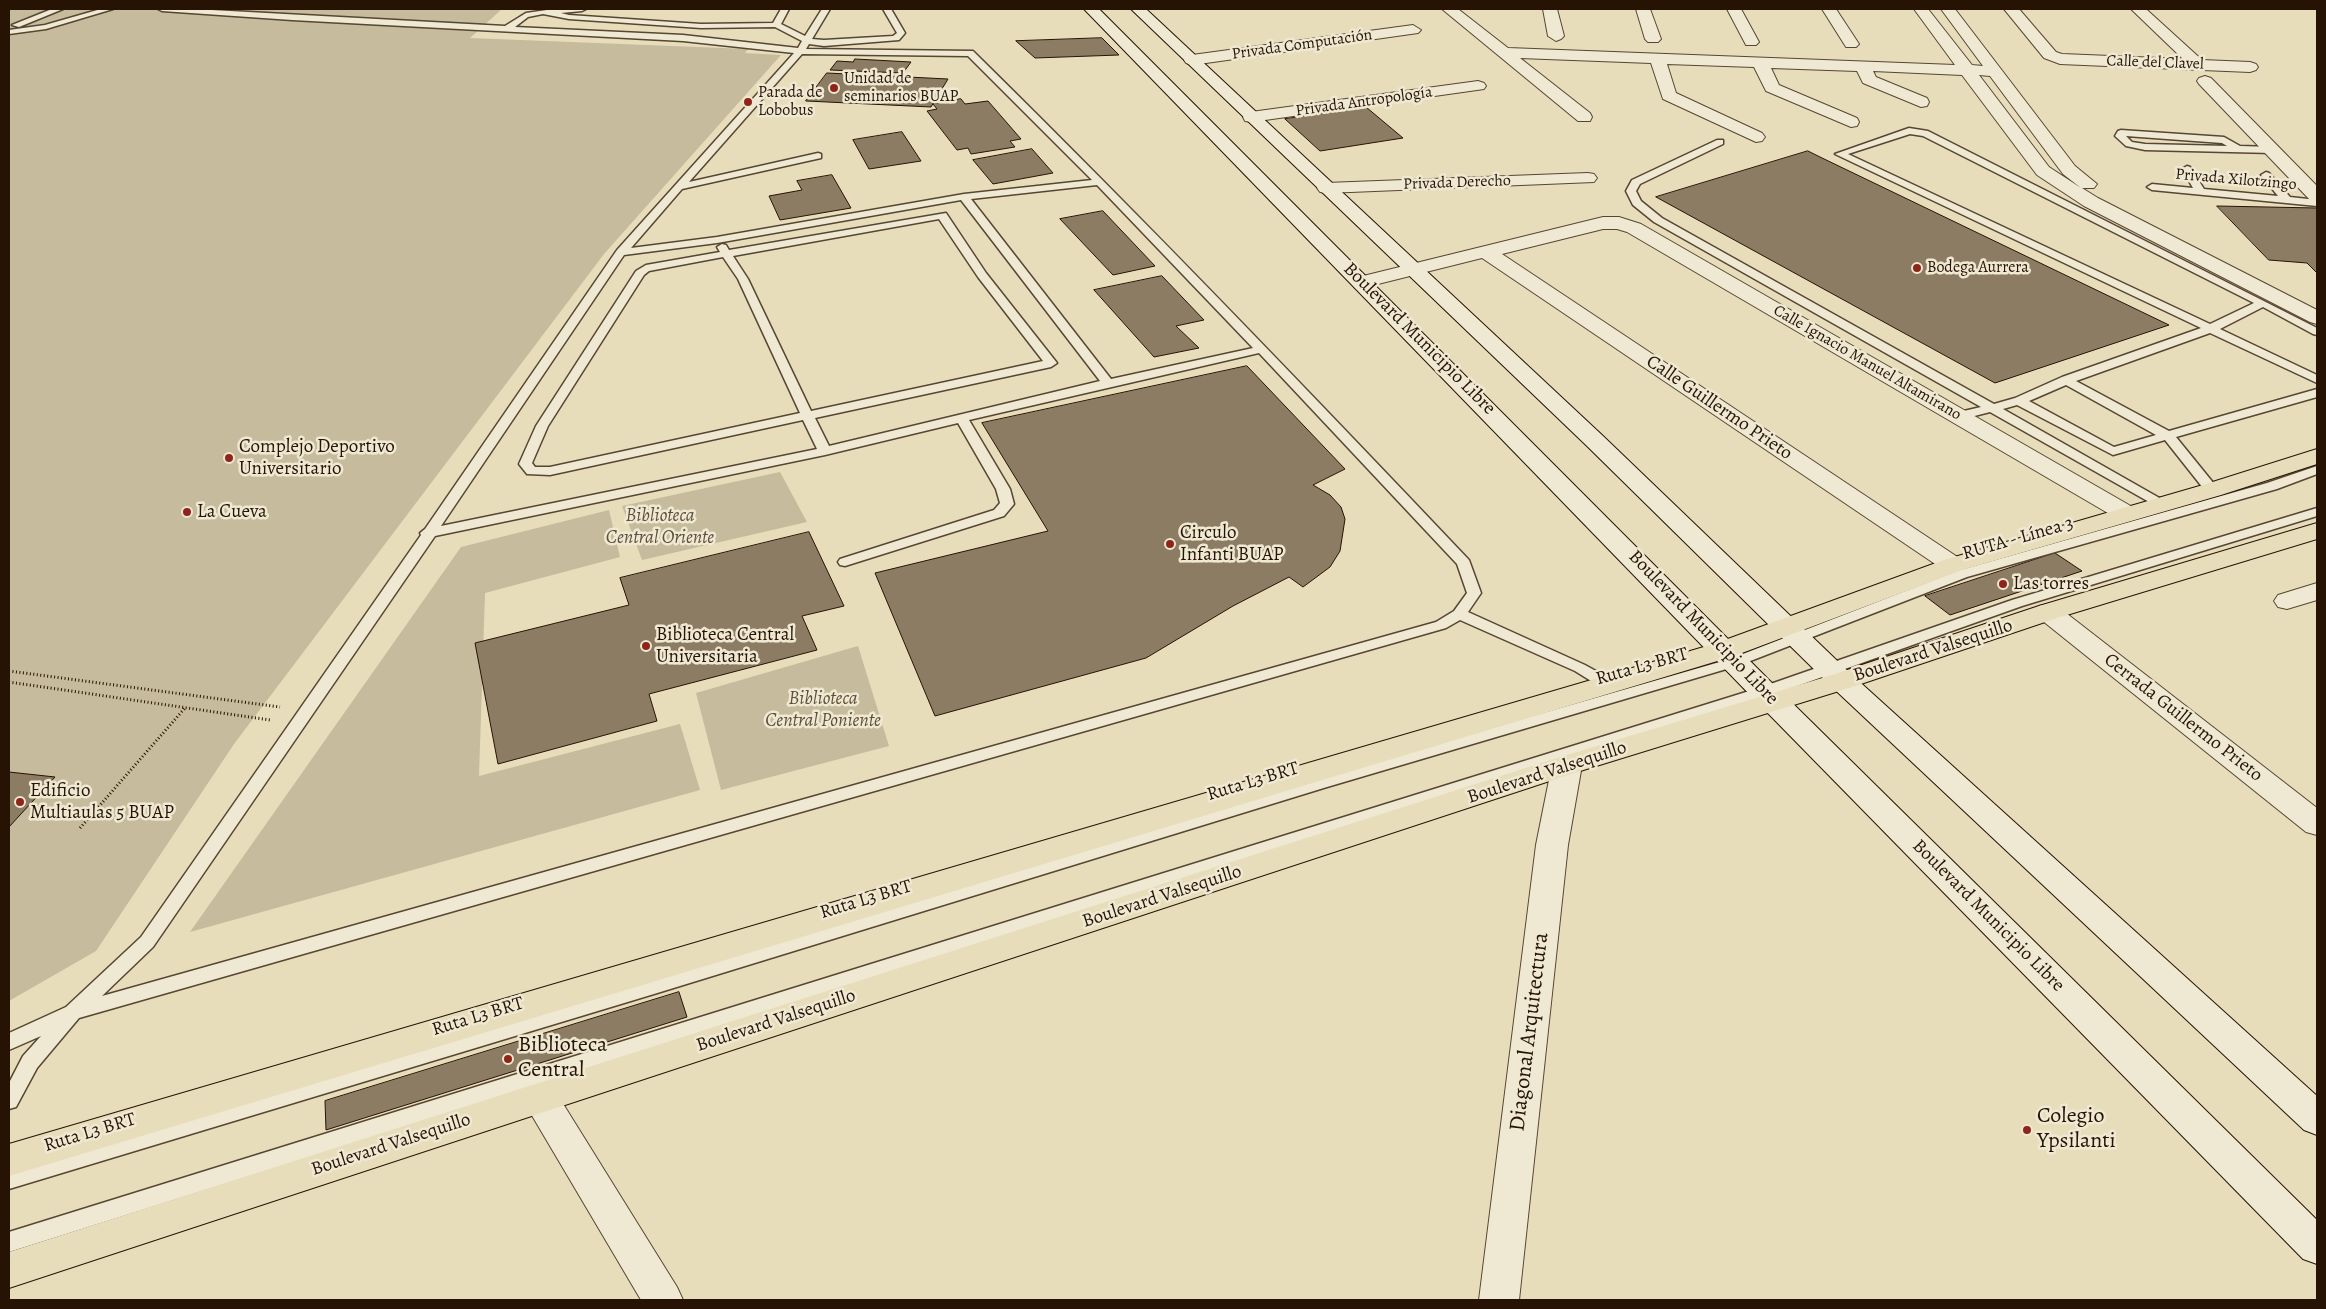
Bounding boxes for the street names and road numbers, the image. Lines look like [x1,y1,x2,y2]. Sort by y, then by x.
street label: Privada Computación [1231,26,1373,64]
street label: Calle del Clavel [2106,52,2204,74]
street label: Privada Antropología [1294,83,1434,121]
street label: Privada Xilotzingo [2175,165,2297,195]
street label: Privada Derecho [1403,172,1511,194]
street label: Boulevard Municipio Libre [1338,258,1500,420]
street label: Calle Ignacio Manuel Altamirano [1770,301,1964,425]
street label: Calle Guillermo Prieto [1642,351,1796,465]
street label: RUTA - Línea 3 [1960,512,2076,566]
street label: Boulevard Municipio Libre [1623,546,1783,710]
street label: Boulevard Valsequillo [1851,615,2015,687]
street label: Ruta L3 BRT [1593,643,1691,691]
street label: Cerrada Guillermo Prieto [2099,649,2267,787]
street label: Boulevard Valsequillo [1465,737,1629,809]
street label: Ruta L3 BRT [1204,757,1302,807]
street label: Boulevard Municipio Libre [1907,835,2069,997]
street label: Boulevard Valsequillo [1080,861,1244,933]
street label: Ruta L3 BRT [817,875,915,925]
street label: Diagonal Arquitectura [1505,931,1555,1133]
street label: Boulevard Valsequillo [694,985,858,1057]
street label: Ruta L3 BRT [429,992,527,1042]
street label: Ruta L3 BRT [41,1108,139,1158]
street label: Boulevard Valsequillo [309,1109,473,1181]

